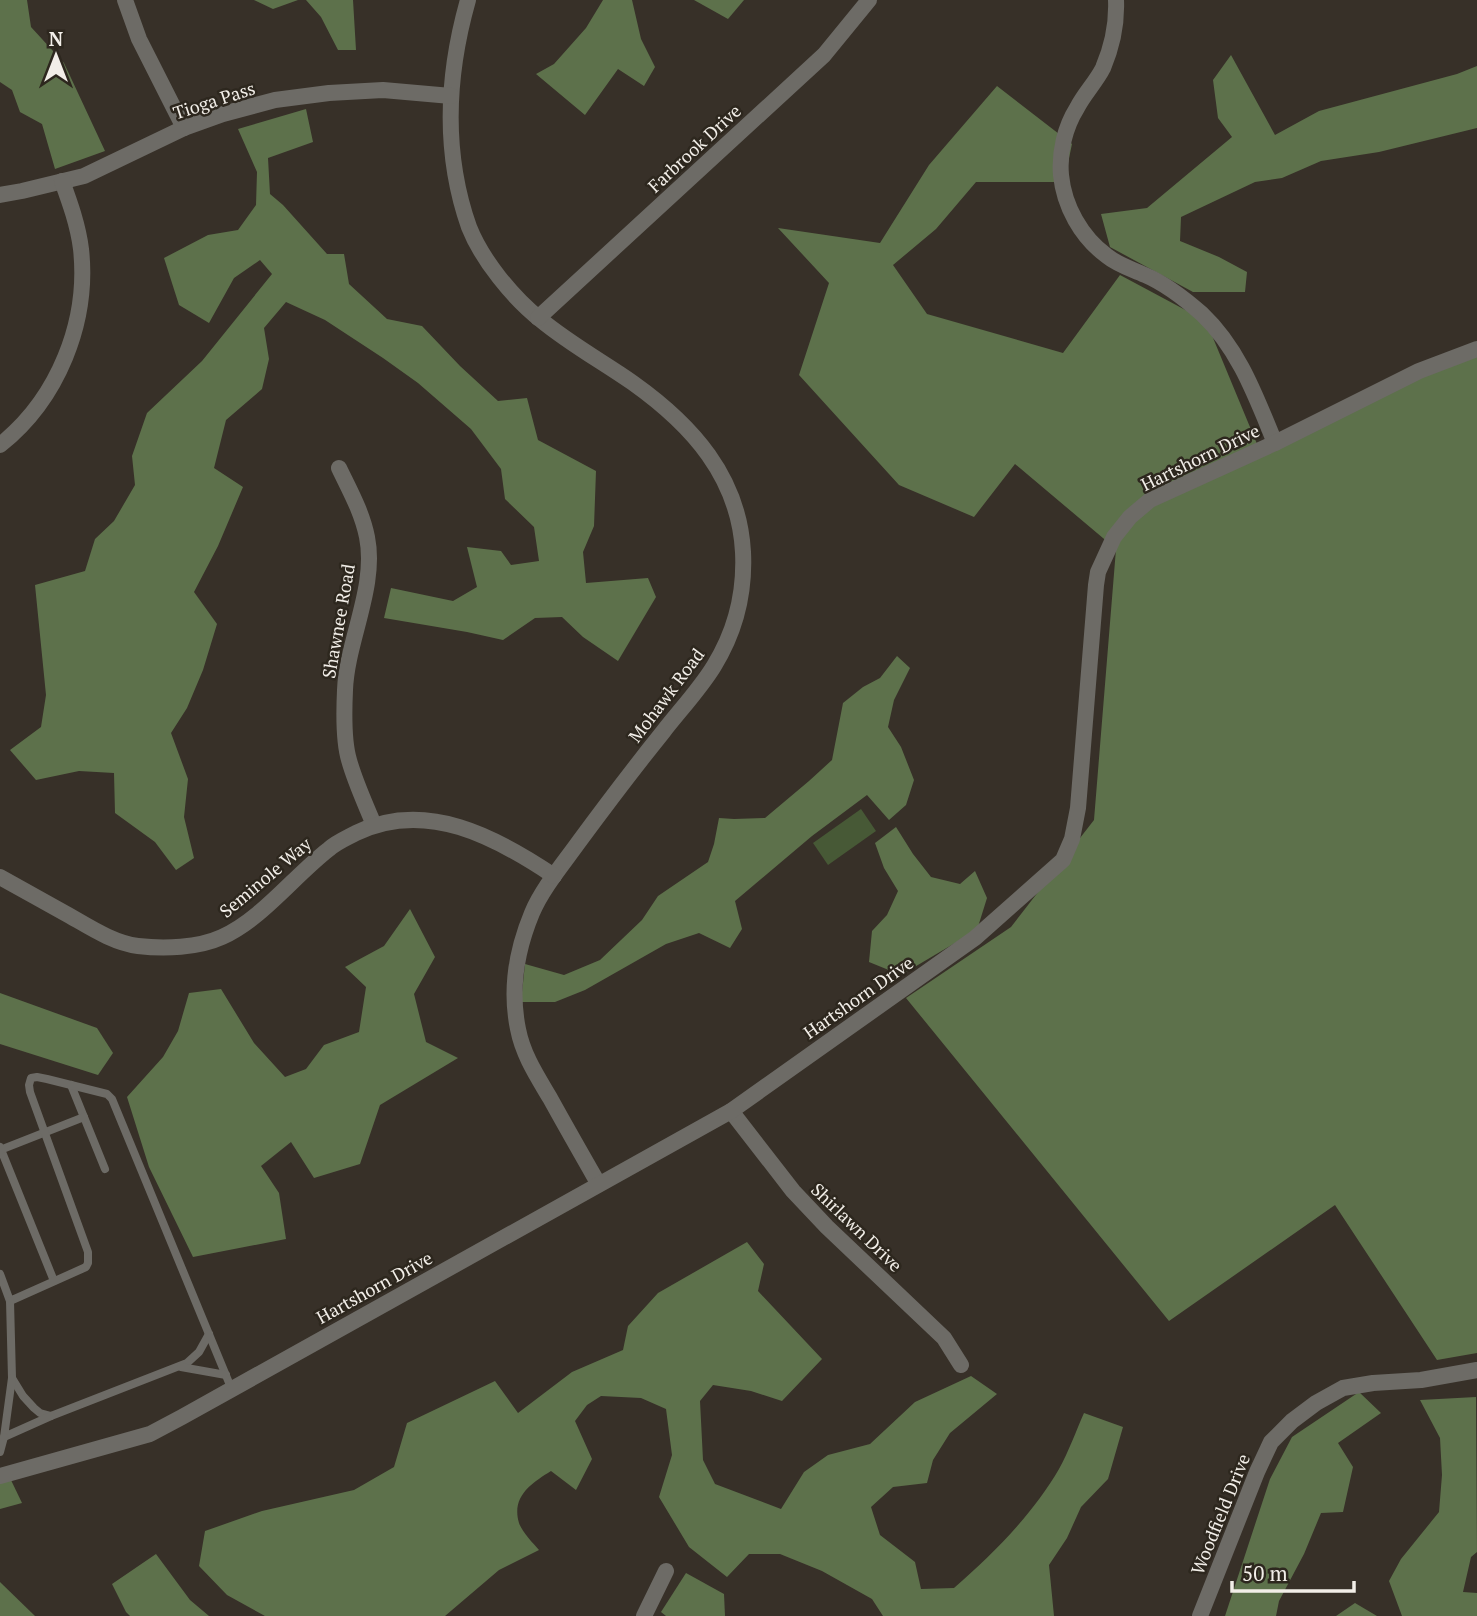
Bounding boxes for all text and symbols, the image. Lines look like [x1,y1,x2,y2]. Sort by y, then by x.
north arrow [21,21,91,91]
text: N [49,26,64,51]
street label: Tioga Pass [170,75,258,125]
street label: Farbrook Drive [642,99,746,197]
street label: Hartshorn Drive [1137,418,1263,496]
street label: Shawnee Road [316,562,360,680]
street label: Mohawk Road [623,643,709,747]
street label: Seminole Way [214,831,317,922]
street label: Hartshorn Drive [798,950,918,1044]
street label: Shirlawn Drive [806,1177,908,1277]
street label: Hartshorn Drive [312,1245,436,1329]
street label: Woodfield Drive [1185,1450,1255,1578]
scale bar [1232,1550,1354,1594]
text: 50 m [1242,1559,1288,1587]

